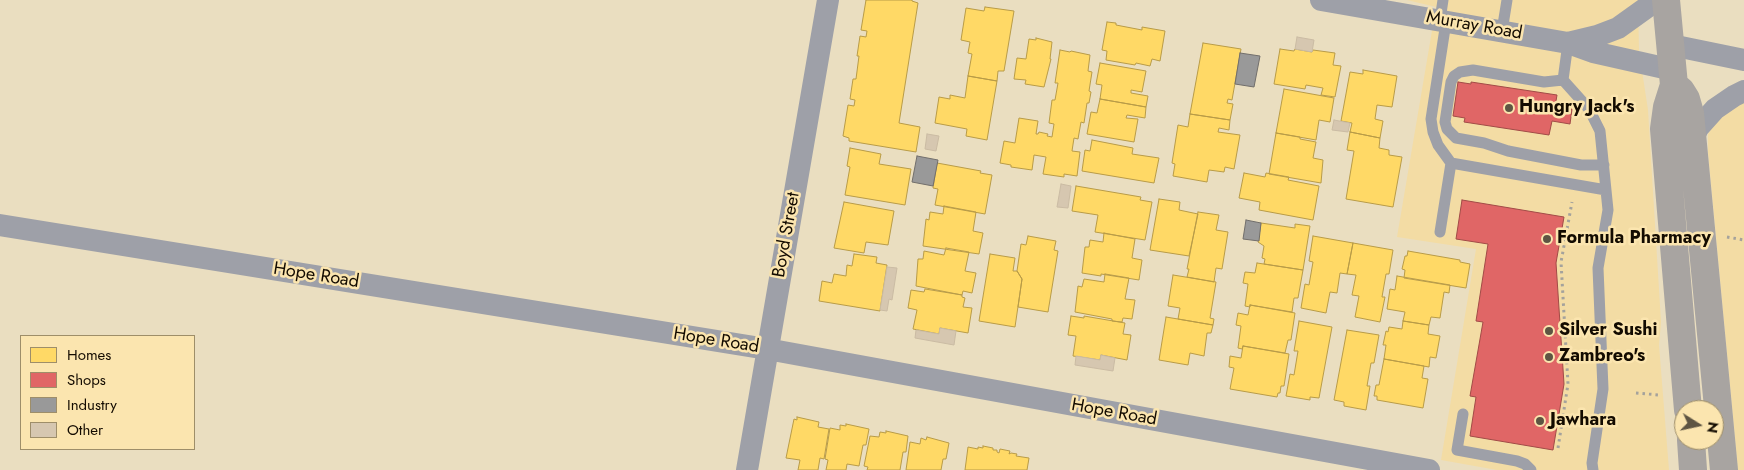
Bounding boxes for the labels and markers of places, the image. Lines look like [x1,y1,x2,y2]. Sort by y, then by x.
place label: Hungry Jack's [1519,97,1634,119]
marker: Hungry Jack's [1503,102,1515,114]
place label: Formula Pharmacy [1557,228,1711,250]
marker: Formula Pharmacy [1541,233,1553,245]
place label: Silver Sushi [1559,320,1657,342]
marker: Silver Sushi [1543,325,1555,337]
place label: Zambreo's [1559,346,1645,368]
marker: Zambreo's [1543,351,1555,363]
place label: Jawhara [1550,410,1616,432]
marker: Jawhara [1534,415,1546,427]

